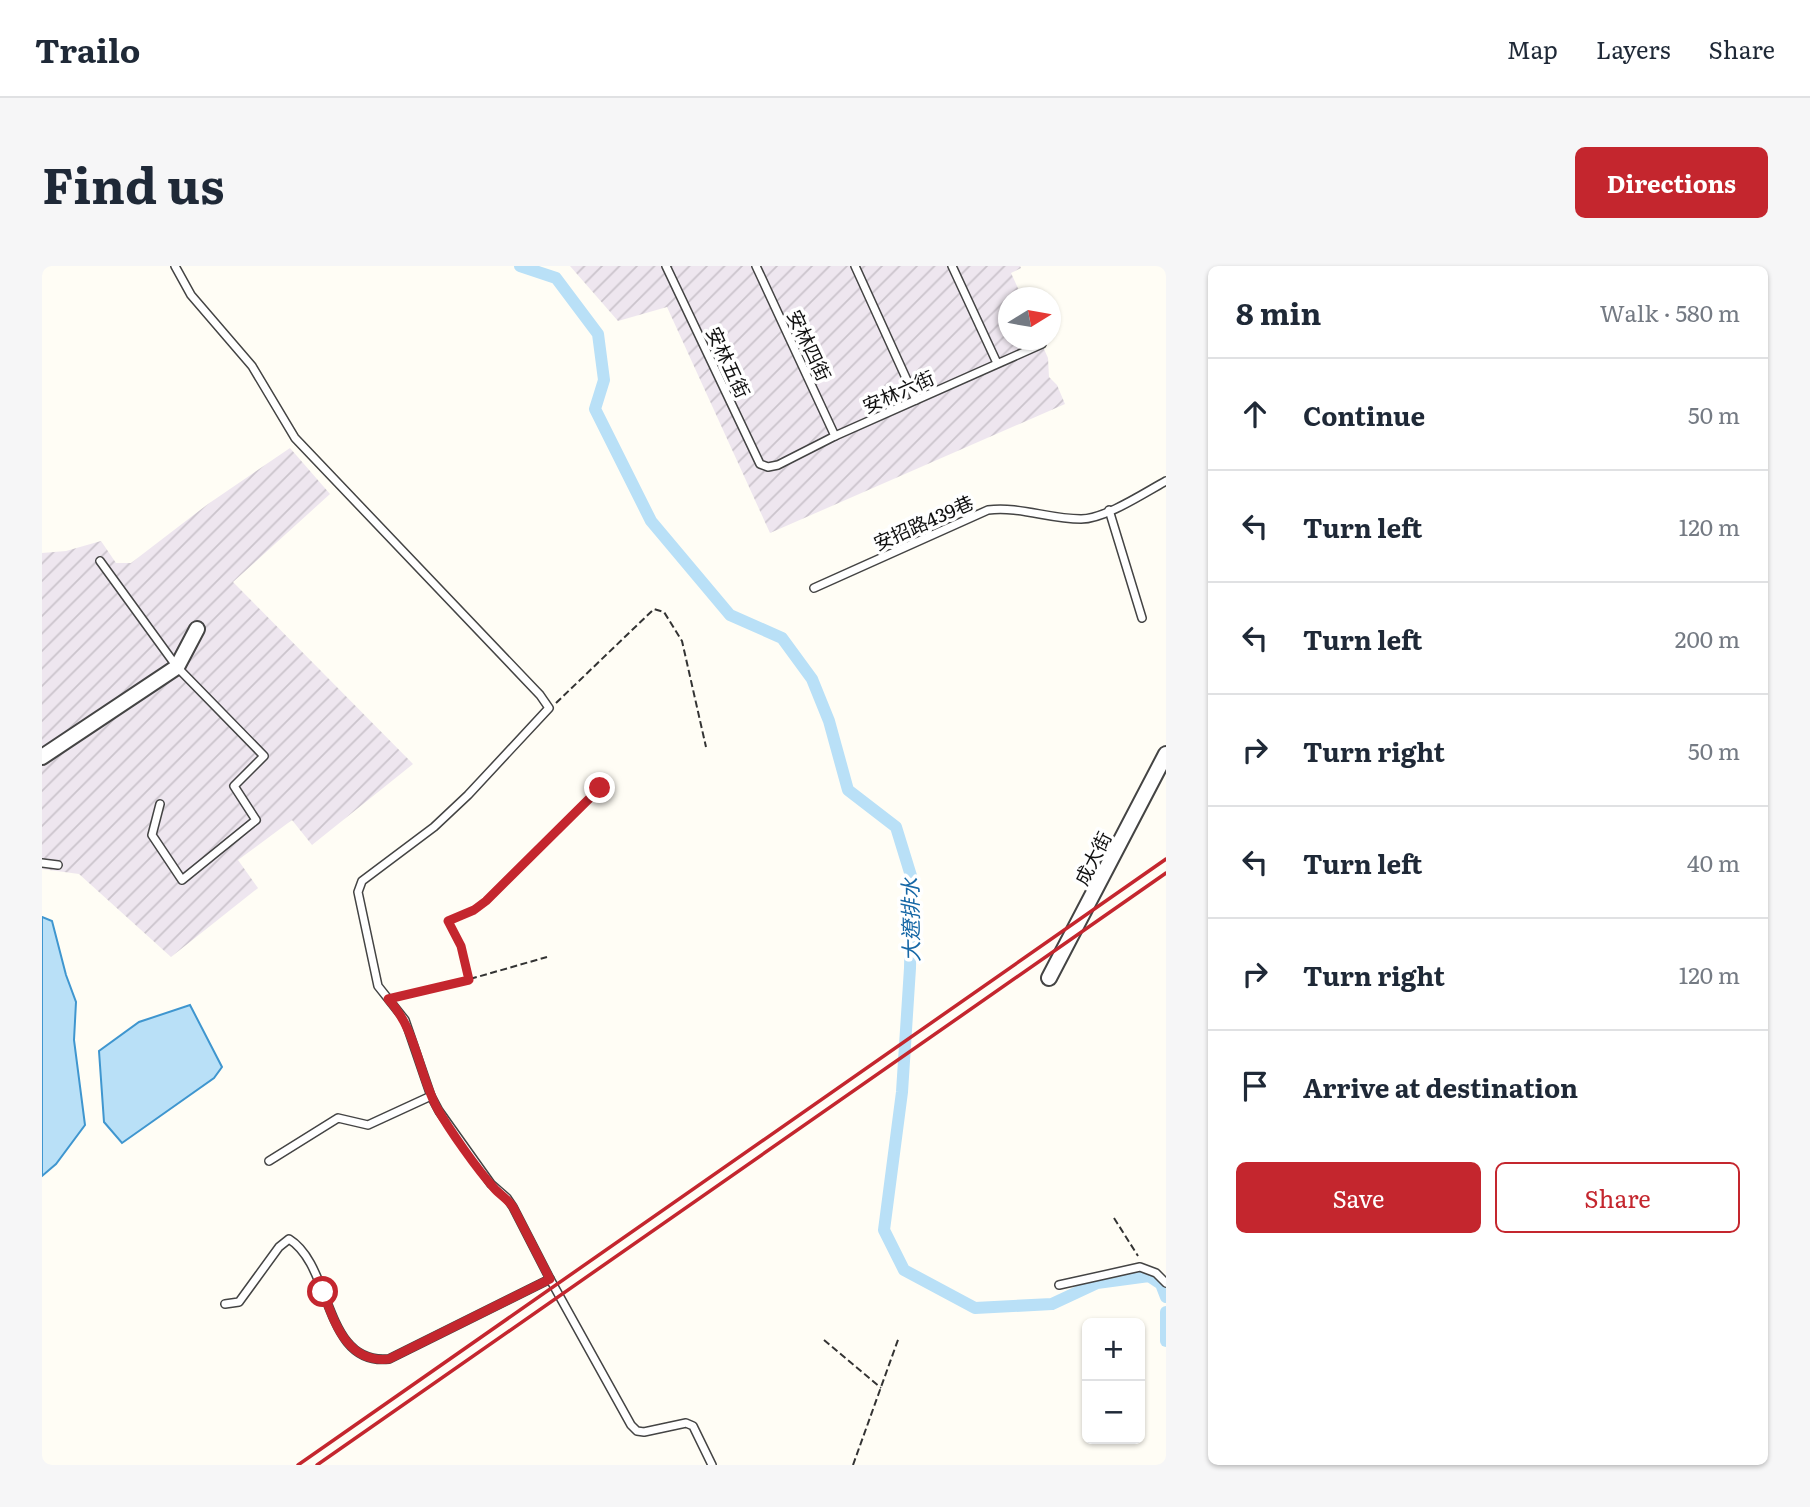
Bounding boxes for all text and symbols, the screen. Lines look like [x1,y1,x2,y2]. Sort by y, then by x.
text: Trailo [35,24,140,73]
text: Map [1507,31,1558,66]
text: Layers [1596,31,1670,66]
text: Share [1708,31,1775,66]
text: Find us [42,146,225,219]
button: Directions [1575,147,1768,218]
north arrow [998,287,1061,350]
text: 8 min [1236,290,1321,334]
text: Walk · 580 m [1600,295,1740,329]
street label: 安林四街 [781,305,839,385]
street label: 安林五街 [700,322,758,402]
street label: 安林六街 [858,363,938,419]
icon: ahead [1236,395,1274,433]
text: Continue [1303,395,1425,434]
text: 50 m [1688,397,1740,431]
street label: 安招路439巷 [869,488,977,556]
icon: left [1236,507,1274,545]
text: Turn left [1303,507,1422,546]
text: 120 m [1679,509,1740,543]
icon: left [1236,619,1274,657]
text: Turn left [1303,619,1422,658]
text: 200 m [1675,621,1740,655]
icon: right [1236,731,1274,769]
text: Turn right [1303,731,1445,770]
text: 50 m [1688,733,1740,767]
route end [584,772,615,803]
street label: 成大街 [1067,826,1117,890]
icon: left [1236,843,1274,881]
text: Turn left [1303,843,1422,882]
text: 40 m [1687,845,1740,879]
water label: 大遼排水 [893,877,925,962]
icon: right [1236,955,1274,993]
text: Turn right [1303,955,1445,994]
text: 120 m [1679,957,1740,991]
icon: arrive [1236,1067,1274,1105]
text: Arrive at destination [1303,1067,1578,1106]
button: Save [1236,1162,1481,1233]
button: Share [1495,1162,1740,1233]
route start [307,1276,338,1307]
map controls [1082,1318,1145,1444]
button: + [1082,1318,1145,1381]
button: − [1082,1381,1145,1444]

